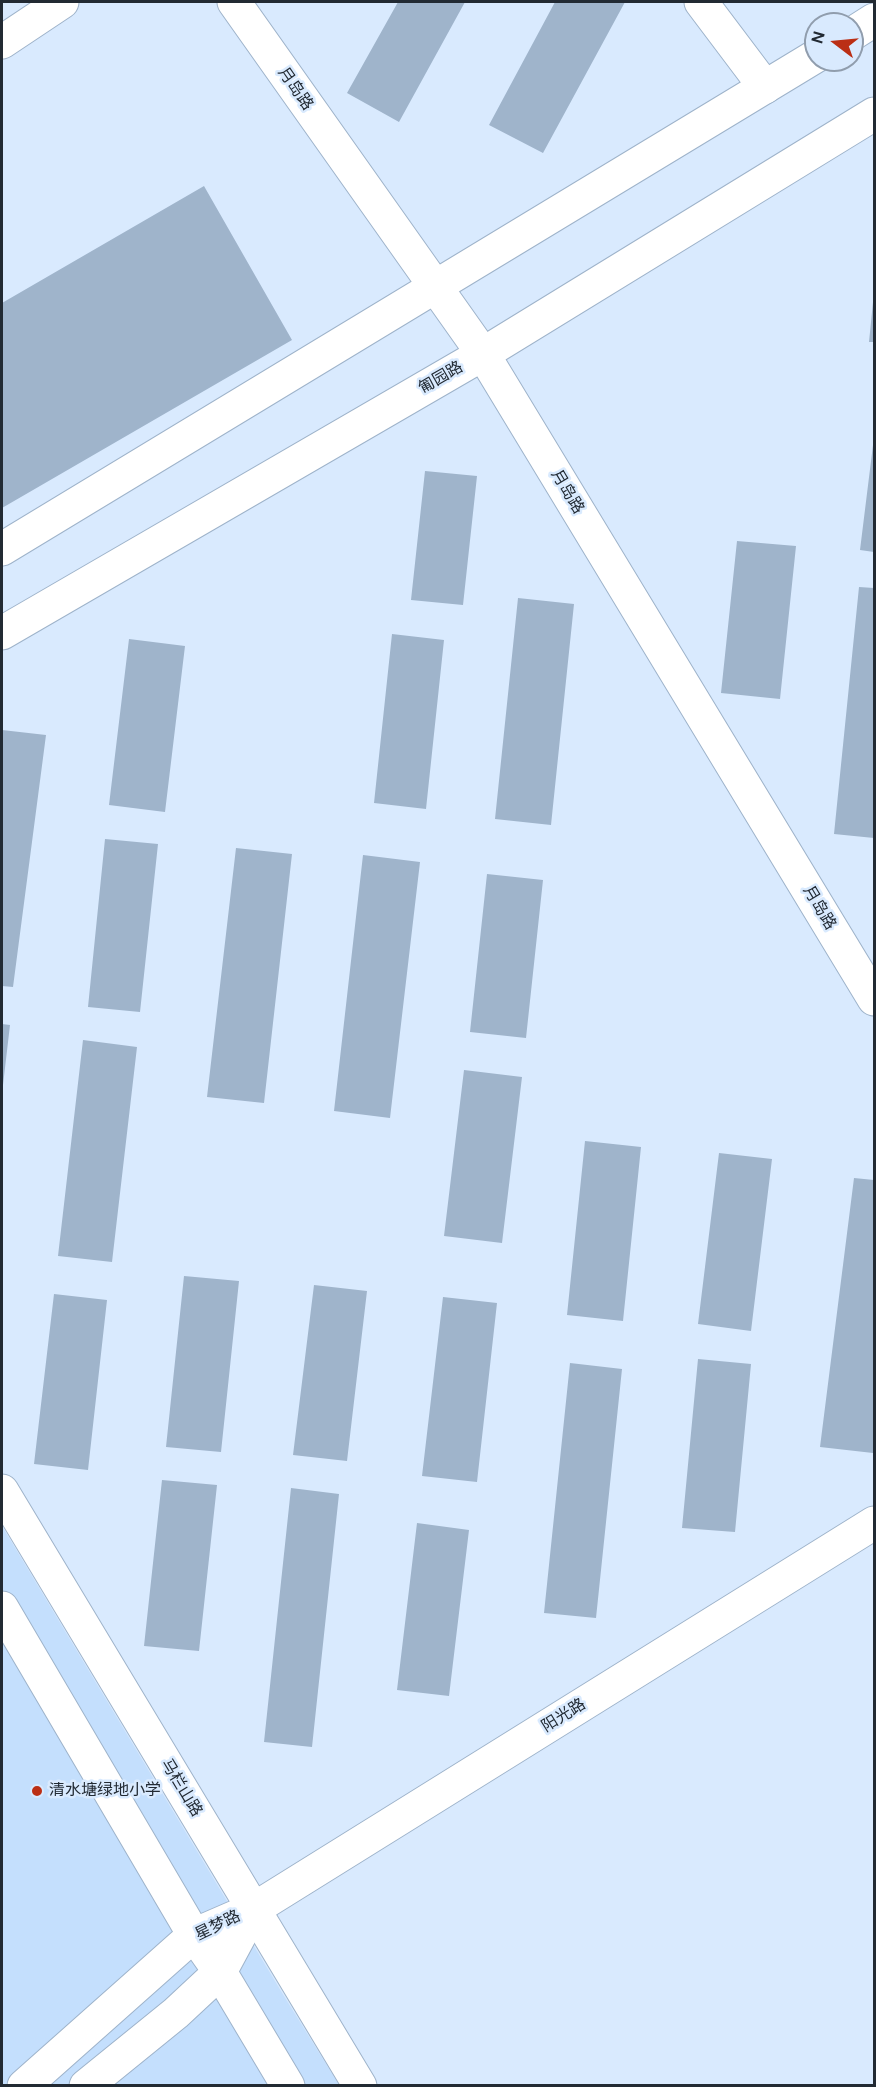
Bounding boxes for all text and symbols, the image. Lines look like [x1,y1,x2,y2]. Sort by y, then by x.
north arrow [804,12,864,72]
text: N [806,29,830,46]
street label: 月岛路 [273,64,317,114]
street label: 匍园路 [415,358,467,398]
street label: 月岛路 [546,466,588,518]
street label: 月岛路 [798,882,840,934]
street label: 阳光路 [539,1695,589,1737]
street label: 马栏山路 [156,1756,206,1820]
place label: 清水塘绿地小学 [49,1781,161,1801]
marker: 清水塘绿地小学 [30,1784,44,1798]
street label: 星梦路 [192,1907,244,1945]

